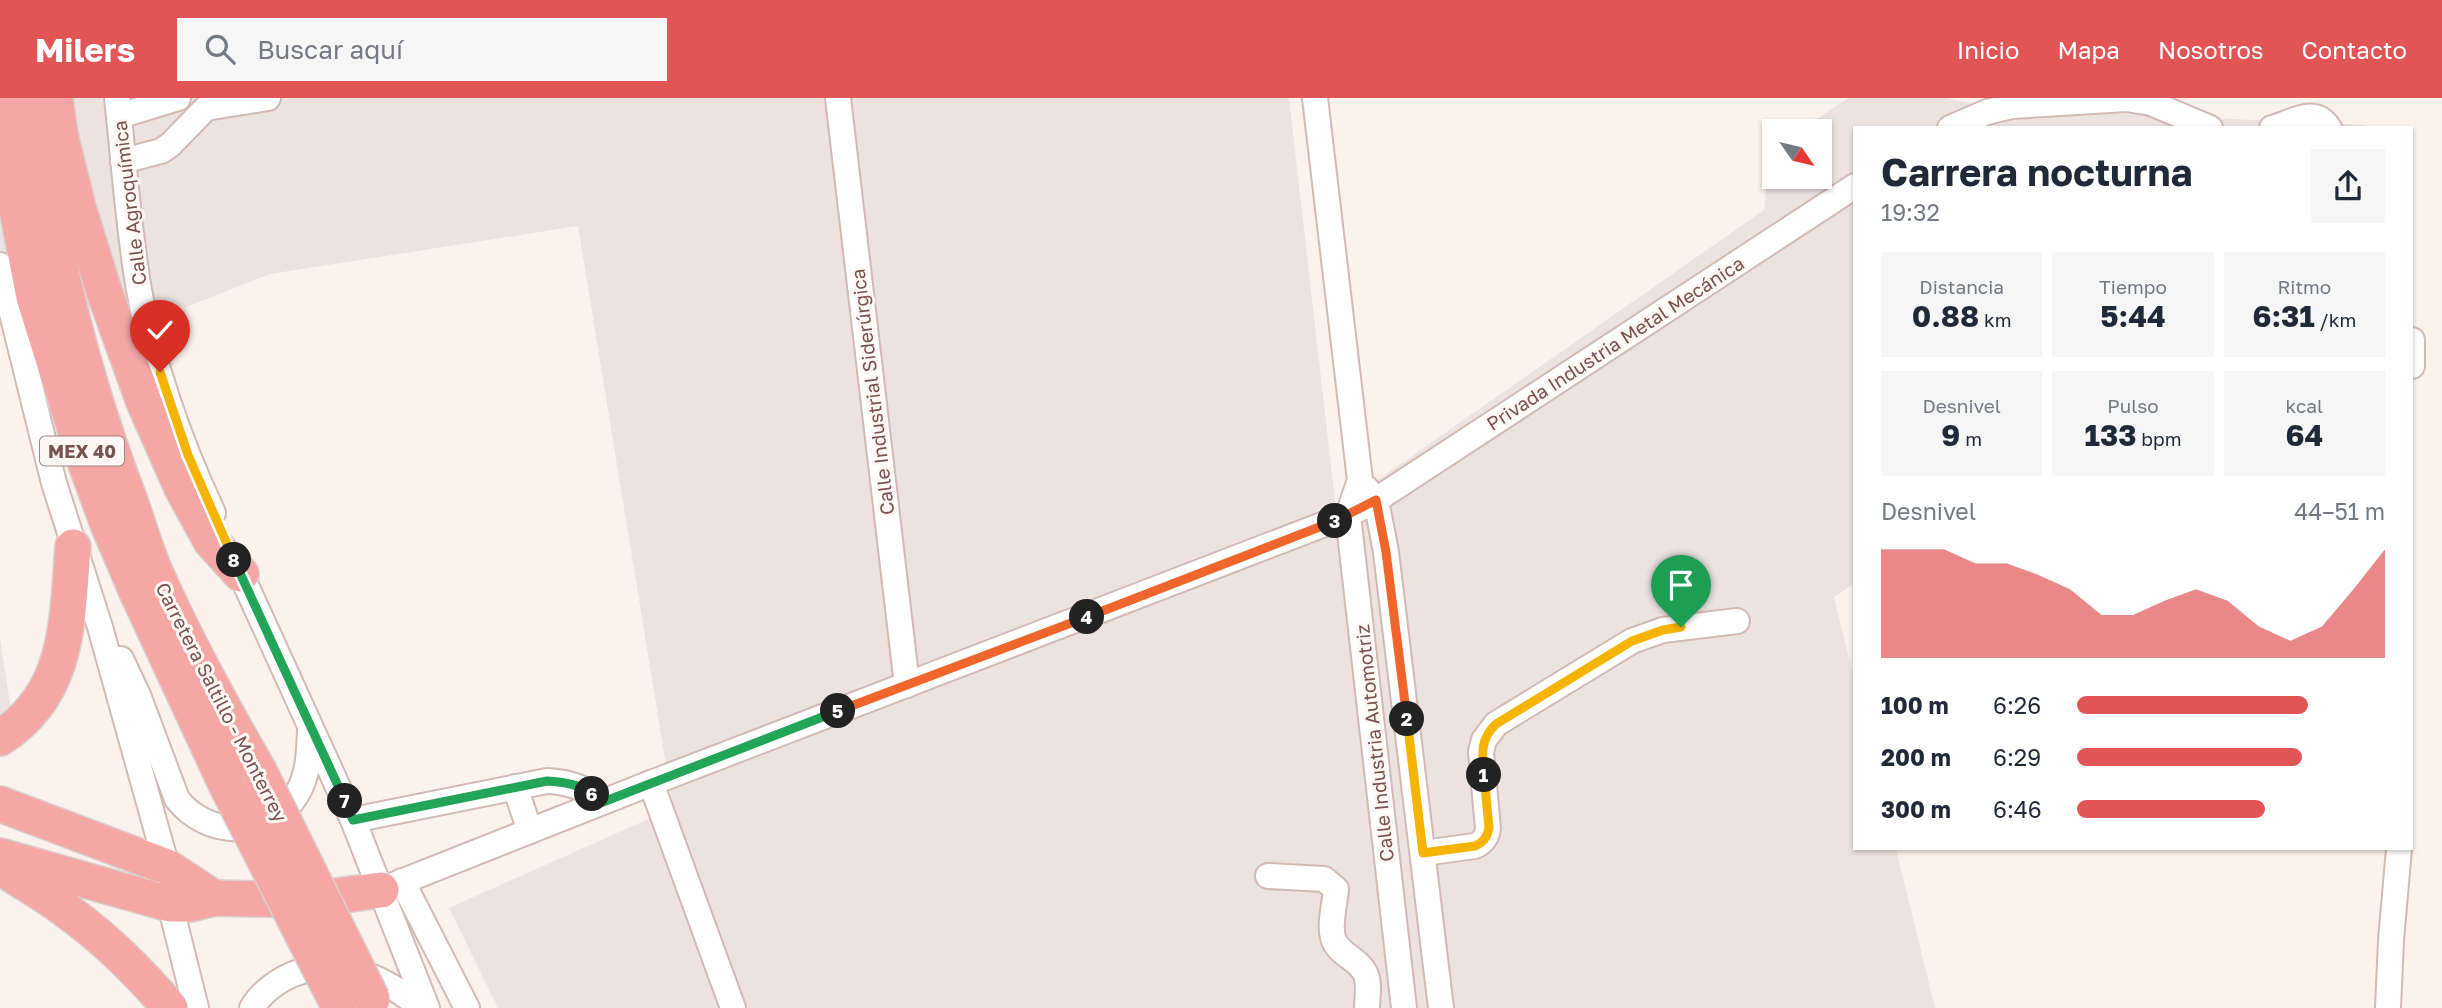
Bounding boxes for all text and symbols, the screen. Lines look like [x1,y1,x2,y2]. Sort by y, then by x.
search box [177,18,667,81]
text: Milers [35,30,135,69]
icon: search [201,30,239,68]
text: Buscar aquí [257,34,403,65]
text: Inicio [1957,35,2019,64]
text: Mapa [2057,35,2120,64]
text: Nosotros [2158,35,2264,64]
text: Contacto [2302,35,2407,64]
street label: Calle Agroquímica [108,119,150,287]
north arrow [1762,119,1832,189]
map controls [1762,119,1832,189]
text: Carrera nocturna [1881,149,2193,194]
button: share [2311,149,2385,223]
text: 19:32 [1881,198,1940,226]
street label: Privada Industria Metal Mecánica [1482,251,1748,435]
street label: Calle Industrial Siderúrgica [845,268,899,516]
text: Distancia [1919,275,2004,298]
text: Tiempo [2099,275,2167,298]
text: Ritmo [2277,275,2331,298]
text: 0.88 [1912,298,1979,334]
text: 5:44 [2100,298,2166,334]
text: 6:31 [2252,298,2315,334]
pin [130,300,190,372]
text: km [1979,308,2012,331]
text: /km [2315,308,2356,331]
icon: check [141,311,179,349]
text: Desnivel [1922,394,2001,417]
text: Pulso [2107,394,2159,417]
text: kcal [2286,394,2323,417]
text: 9 [1941,417,1960,453]
text: 133 [2084,417,2137,453]
text: 64 [2285,417,2323,453]
text: m [1960,427,1982,450]
text: bpm [2137,427,2181,450]
road number: MEX 40 [40,436,124,466]
text: Desnivel [1881,497,1976,525]
text: 44–51 m [2294,497,2385,525]
pin: 3 [1318,504,1352,538]
text: 3 [1329,509,1340,532]
pin: 8 [216,542,252,578]
text: 8 [227,548,240,571]
pin [1651,555,1711,627]
icon: arrive [1662,566,1700,604]
street label: Carretera Saltillo - Monterrey [151,578,293,826]
pin: 4 [1070,600,1104,634]
text: 4 [1081,605,1092,628]
street label: Calle Industria Automotriz [1350,623,1398,863]
text: 100 m [1881,691,1949,719]
text: 6:26 [1993,691,2041,719]
pin: 5 [820,694,856,728]
text: 5 [832,699,843,722]
pin: 2 [1390,702,1424,736]
text: 2 [1401,707,1412,730]
text: 200 m [1881,743,1951,771]
text: 6:29 [1993,743,2041,771]
pin: 1 [1466,758,1502,792]
text: 1 [1479,763,1488,786]
pin: 6 [574,776,610,812]
text: 6 [585,782,598,805]
pin: 7 [328,784,362,818]
text: 7 [339,789,350,812]
text: 300 m [1881,795,1951,823]
text: 6:46 [1993,795,2042,823]

